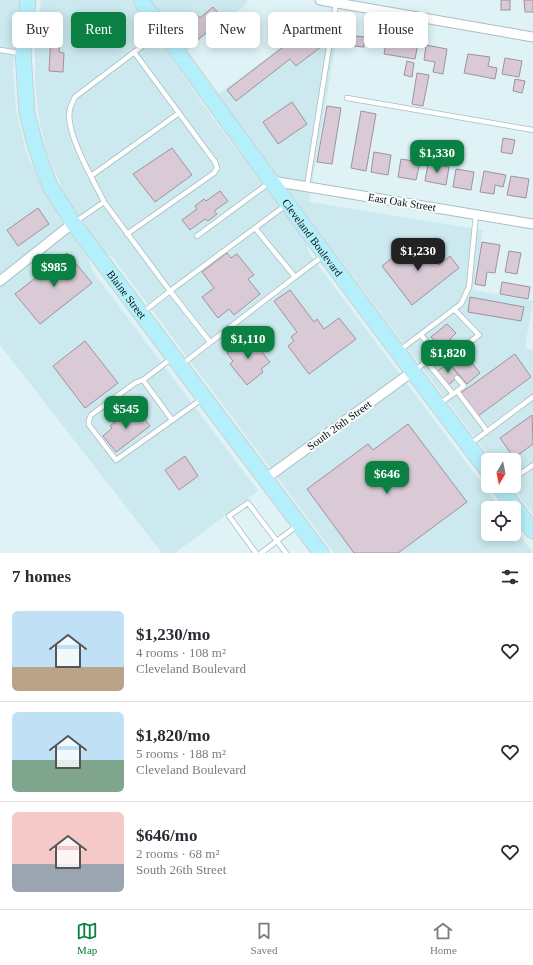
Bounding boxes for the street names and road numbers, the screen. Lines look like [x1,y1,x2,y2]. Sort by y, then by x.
street label: East Oak Street [367,191,437,213]
street label: Cleveland Boulevard [280,197,345,279]
street label: Blaine Street [105,268,149,321]
street label: South 26th Street [305,398,373,452]

